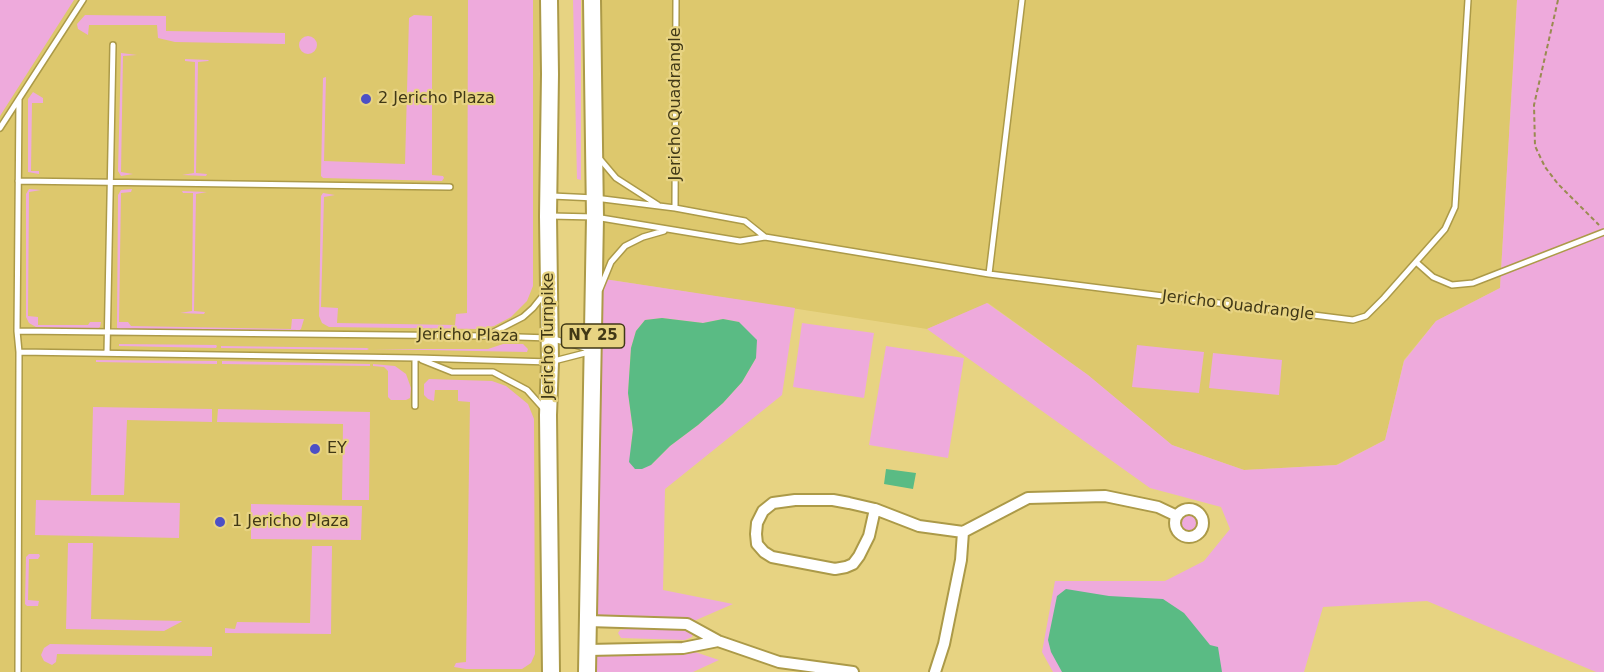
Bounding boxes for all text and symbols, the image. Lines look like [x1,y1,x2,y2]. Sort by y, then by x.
street label: Jericho Quadrangle [666,27,686,181]
place label: 2 Jericho Plaza [378,89,495,109]
marker: 2 Jericho Plaza [359,92,373,106]
street label: Jericho Turnpike [539,273,559,399]
street label: Jericho Quadrangle [1161,287,1315,325]
road number: NY 25 [562,324,624,348]
street label: Jericho Plaza [417,326,519,346]
place label: EY [327,439,347,459]
marker: EY [308,442,322,456]
place label: 1 Jericho Plaza [232,512,349,532]
marker: 1 Jericho Plaza [213,515,227,529]

